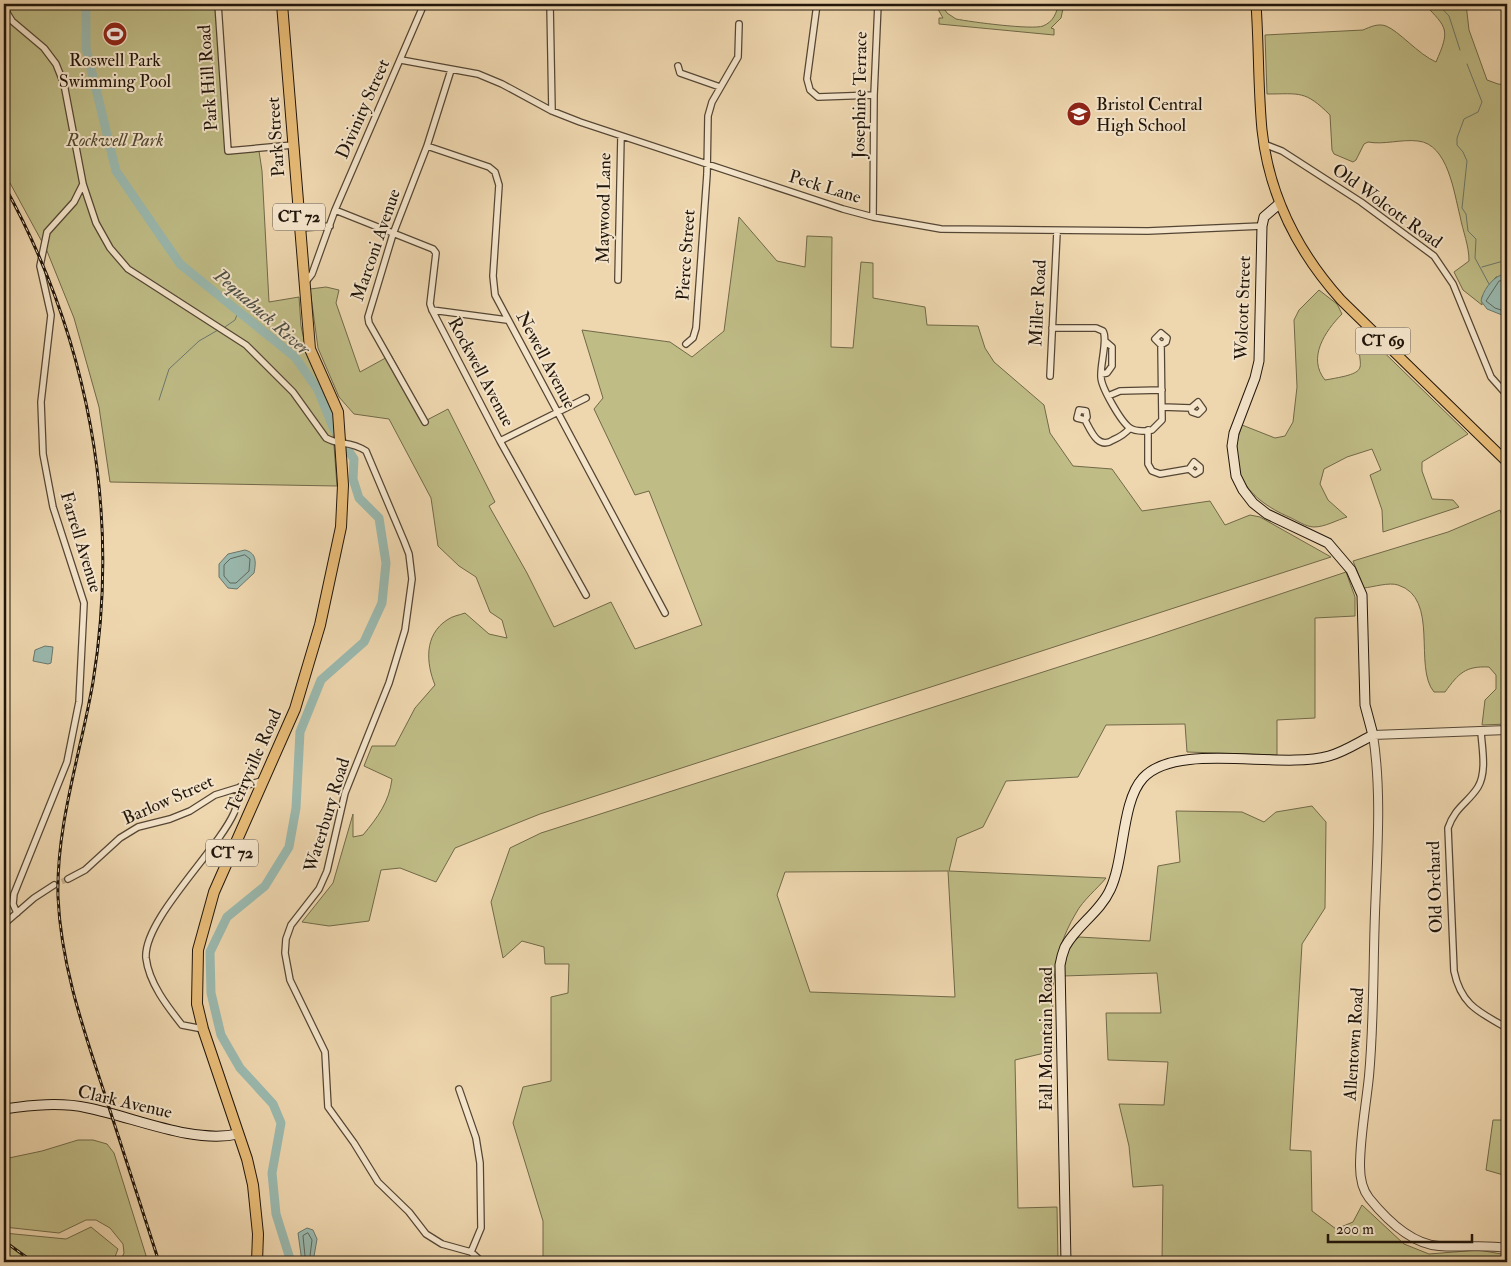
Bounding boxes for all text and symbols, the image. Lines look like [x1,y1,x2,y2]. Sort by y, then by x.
sports icon: Roswell Park Swimming Pool [102,21,128,47]
street label: Park Hill Road [193,24,223,132]
street label: Josephine Terrace [847,31,873,160]
place label: Roswell Park Swimming Pool [59,49,172,93]
street label: Divinity Street [331,55,395,162]
place label: Bristol Central High School [1096,93,1203,137]
street label: Park Street [262,96,290,178]
school or university icon: Bristol Central High School [1066,101,1092,127]
park label: Rockwell Park [65,129,164,152]
street label: Maywood Lane [592,152,616,264]
street label: Old Wolcott Road [1327,158,1447,254]
street label: Peck Lane [786,165,864,209]
street label: Marconi Avenue [346,185,406,304]
road number: CT 72 [273,203,325,230]
street label: Pierce Street [671,209,701,301]
street label: Wolcott Street [1230,255,1256,362]
street label: Miller Road [1024,259,1052,347]
water label: Pequabuck River [208,263,316,361]
street label: Newell Avenue [511,307,581,413]
street label: Rockwell Avenue [443,313,520,431]
road number: CT 69 [1356,328,1410,354]
street label: Farrell Avenue [55,489,107,596]
street label: Terryville Road [221,706,287,816]
street label: Waterbury Road [298,755,355,876]
street label: Barlow Street [119,770,217,830]
road number: CT 72 [206,840,258,866]
street label: Old Orchard [1422,840,1448,934]
street label: Fall Mountain Road [1035,967,1058,1111]
street label: Allentown Road [1339,986,1369,1102]
street label: Clark Avenue [75,1080,175,1124]
scale bar [1328,1211,1472,1243]
text: 200 m [1336,1220,1374,1239]

